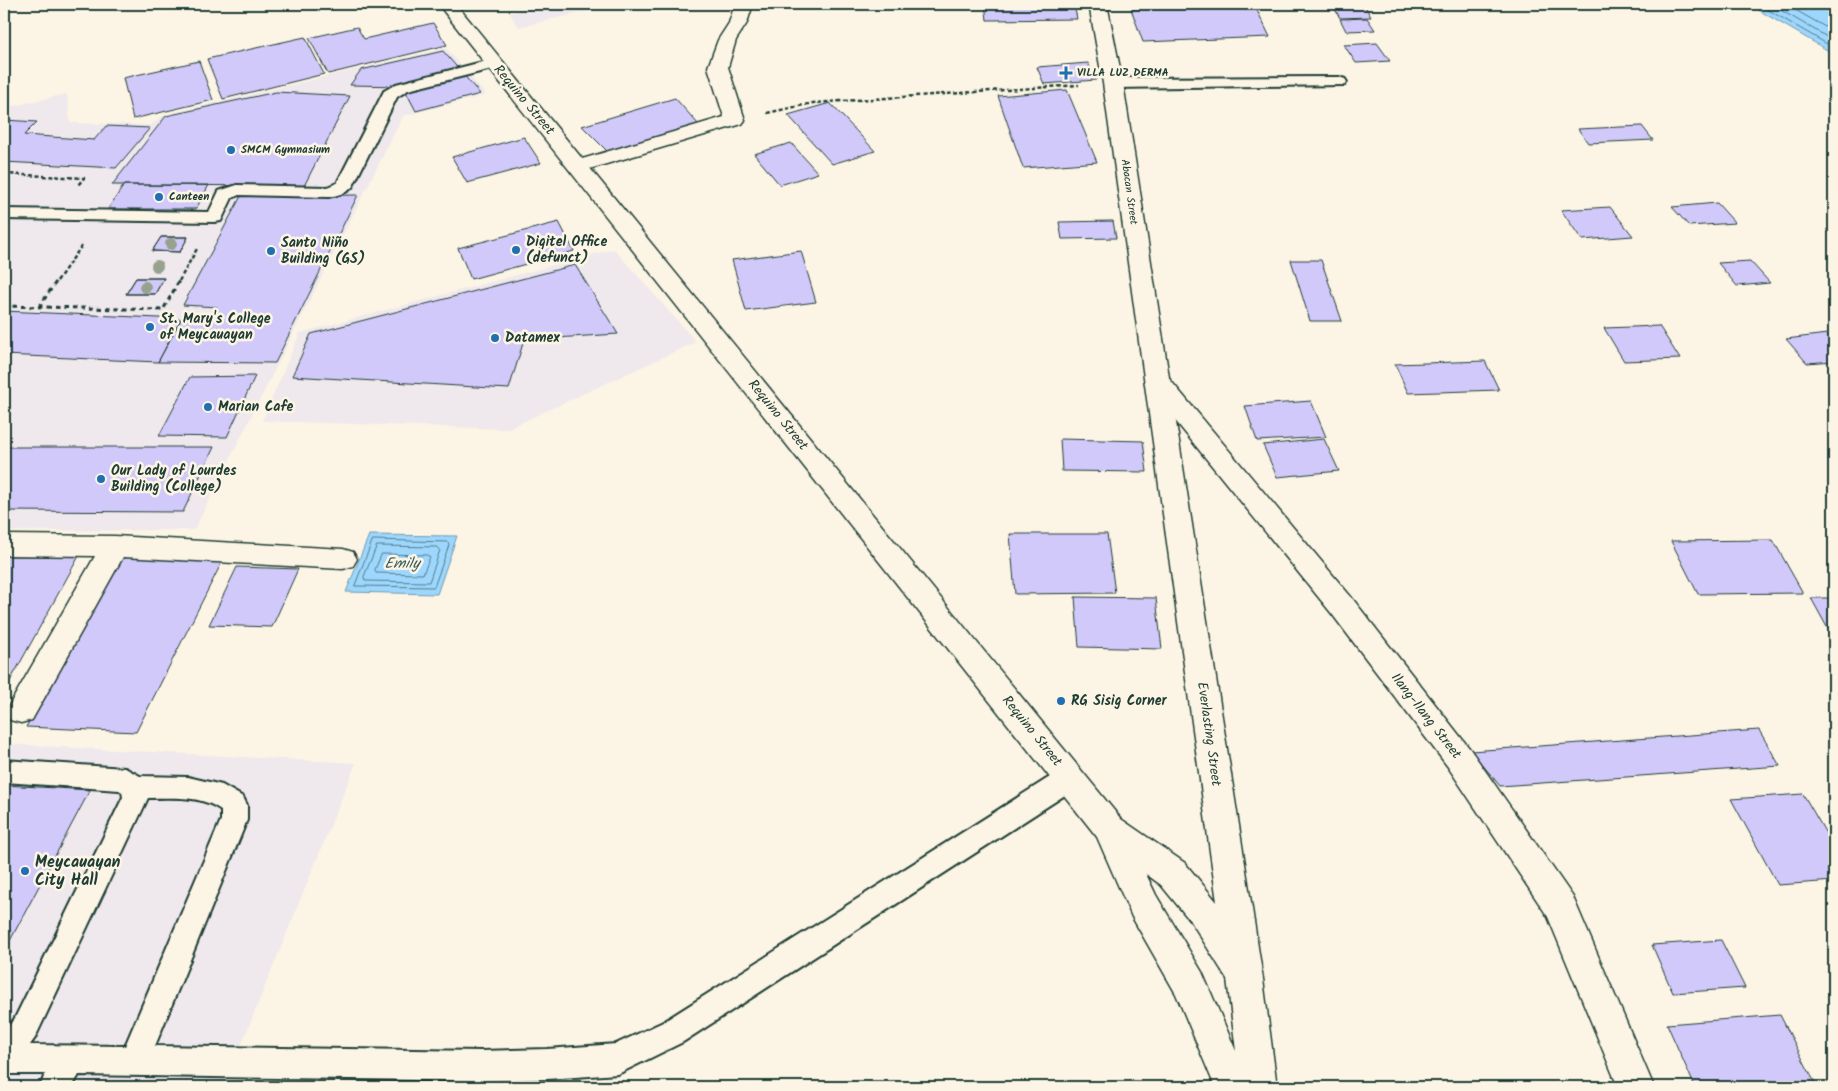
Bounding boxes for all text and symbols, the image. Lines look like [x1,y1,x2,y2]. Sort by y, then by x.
street label: Requino Street [488,60,560,140]
place label: VILLA LUZ DERMA [1077,64,1169,82]
marker: VILLA LUZ DERMA [1059,66,1073,80]
place label: SMCM Gymnasium [241,141,330,159]
marker: SMCM Gymnasium [225,144,237,156]
street label: Abacan Street [1116,158,1143,227]
place label: Canteen [169,188,209,206]
marker: Canteen [153,191,165,203]
place label: Digitel Office (defunct) [526,231,607,269]
place label: Santo Niño Building (GS) [281,232,365,270]
marker: Digitel Office (defunct) [510,244,522,256]
marker: Santo Niño Building (GS) [265,245,277,257]
place label: St. Mary's College of Meycauayan [160,308,271,346]
marker: St. Mary's College of Meycauayan [144,321,156,333]
place label: Datamex [505,327,560,349]
marker: Datamex [489,332,501,344]
street label: Requino Street [742,375,814,456]
place label: Marian Cafe [218,396,294,418]
marker: Marian Cafe [202,401,214,413]
place label: Our Lady of Lourdes Building (College) [111,460,237,498]
marker: Our Lady of Lourdes Building (College) [95,473,107,485]
water label: Emily [385,552,421,576]
street label: Ilang-Ilang Street [1385,668,1467,764]
street label: Everlasting Street [1191,680,1227,788]
place label: RG Sisig Corner [1071,690,1168,712]
street label: Requino Street [996,691,1068,772]
marker: RG Sisig Corner [1055,695,1067,707]
place label: Meycauayan City Hall [35,850,121,893]
marker: Meycauayan City Hall [19,865,31,877]

